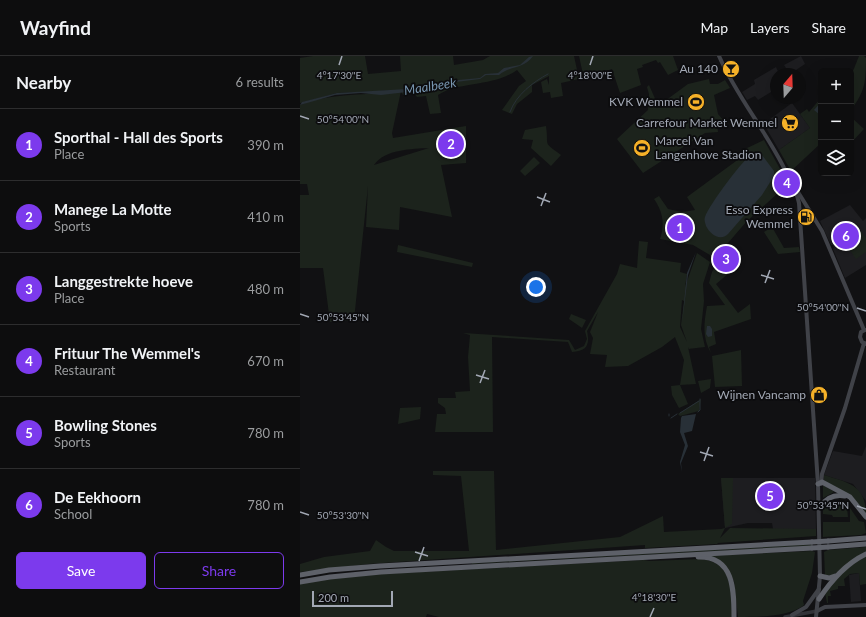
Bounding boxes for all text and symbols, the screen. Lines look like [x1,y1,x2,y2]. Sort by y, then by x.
text: Wayfind [20,16,91,39]
text: Map [700,19,728,36]
text: Layers [750,19,790,36]
text: Share [812,19,846,36]
bar icon: Au 140 [721,59,741,79]
place label: Au 140 [679,61,718,76]
north arrow [770,68,806,104]
map controls [818,68,854,176]
button: + [818,68,854,104]
text: 4°17'30"E [317,69,362,81]
text: 4°18'00"E [568,69,613,81]
text: Nearby [16,72,71,93]
text: 6 results [236,74,284,90]
water label: Maalbeek [403,74,458,98]
sports icon: KVK Wemmel [686,92,706,112]
place label: KVK Wemmel [609,94,683,109]
button: − [818,104,854,140]
text: 50°54'00"N [317,113,369,125]
supermarket icon: Carrefour Market Wemmel [780,113,800,133]
place label: Carrefour Market Wemmel [636,115,777,130]
text: Sporthal - Hall des Sports [54,128,223,146]
pin: 2 [438,129,464,159]
place label: Marcel Van Langenhove Stadion [655,133,761,162]
text: 1 [25,137,33,153]
text: 390 m [247,137,284,153]
sports icon: Marcel Van Langenhove Stadion [632,138,652,158]
button: layers [818,140,854,176]
text: Place [54,146,84,162]
pin: 4 [774,168,800,198]
text: Manege La Motte [54,200,171,218]
place label: Esso Express Wemmel [725,202,793,231]
fuel station icon: Esso Express Wemmel [796,207,816,227]
text: 2 [25,209,33,225]
text: 410 m [247,209,284,225]
pin: 1 [667,213,693,243]
text: Sports [54,218,91,234]
pin: 6 [833,221,859,251]
pin: 3 [713,244,739,274]
text: Langgestrekte hoeve [54,272,193,290]
your location [526,277,546,297]
text: 3 [25,281,33,297]
text: 480 m [247,281,284,297]
text: Place [54,290,84,306]
text: 50°54'00"N [797,301,849,313]
text: 50°53'45"N [317,311,369,323]
text: Frituur The Wemmel's [54,344,200,362]
text: 4 [25,353,33,369]
text: 670 m [247,353,284,369]
text: Restaurant [54,362,116,378]
shop icon: Wijnen Vancamp [809,385,829,405]
place label: Wijnen Vancamp [717,387,806,402]
text: Bowling Stones [54,416,157,434]
text: 5 [25,425,33,441]
text: 780 m [247,425,284,441]
text: Sports [54,434,91,450]
pin: 5 [757,481,783,511]
text: De Eekhoorn [54,488,141,506]
text: 6 [25,497,33,513]
text: 780 m [247,497,284,513]
text: 50°53'45"N [797,499,849,511]
text: School [54,506,92,522]
text: 50°53'30"N [317,509,369,521]
button: Save [16,552,146,589]
button: Share [154,552,284,589]
scale bar [312,589,393,608]
text: 200 m [318,591,349,604]
text: 4°18'30"E [632,591,677,603]

